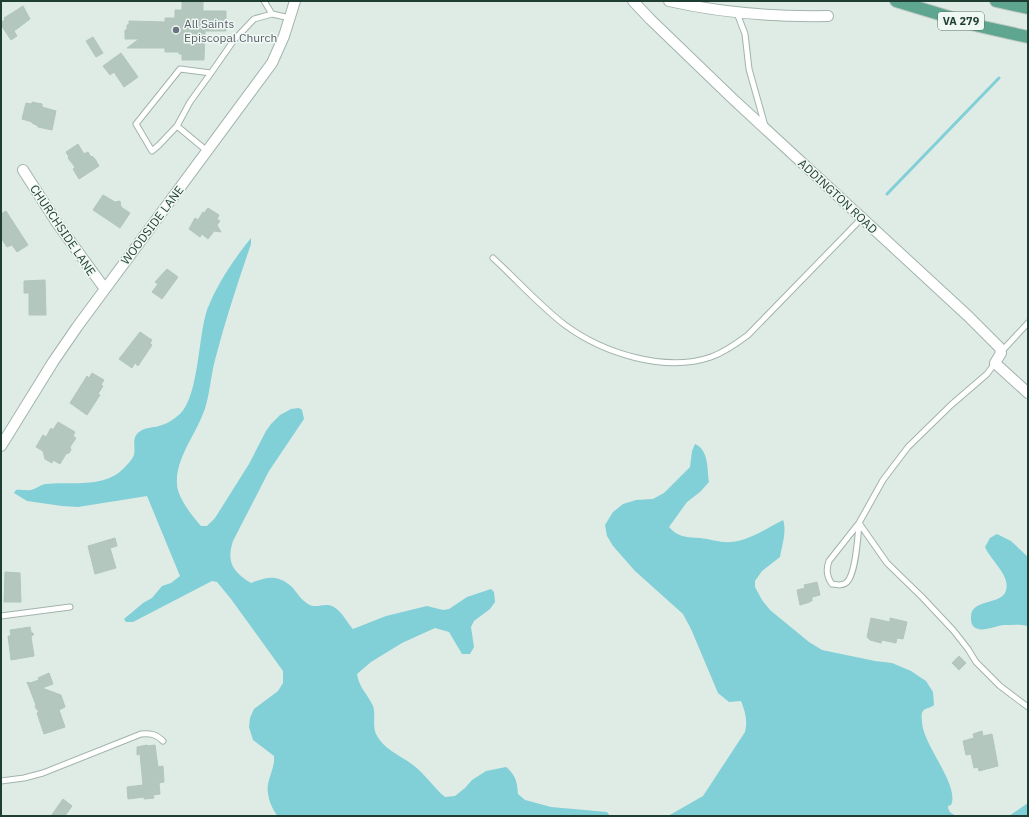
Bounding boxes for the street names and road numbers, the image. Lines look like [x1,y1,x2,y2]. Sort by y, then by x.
road number: VA 279 [938,12,984,30]
street label: ADDINGTON ROAD [795,155,881,237]
street label: CHURCHSIDE LANE [27,182,99,278]
street label: WOODSIDE LANE [117,183,187,267]

